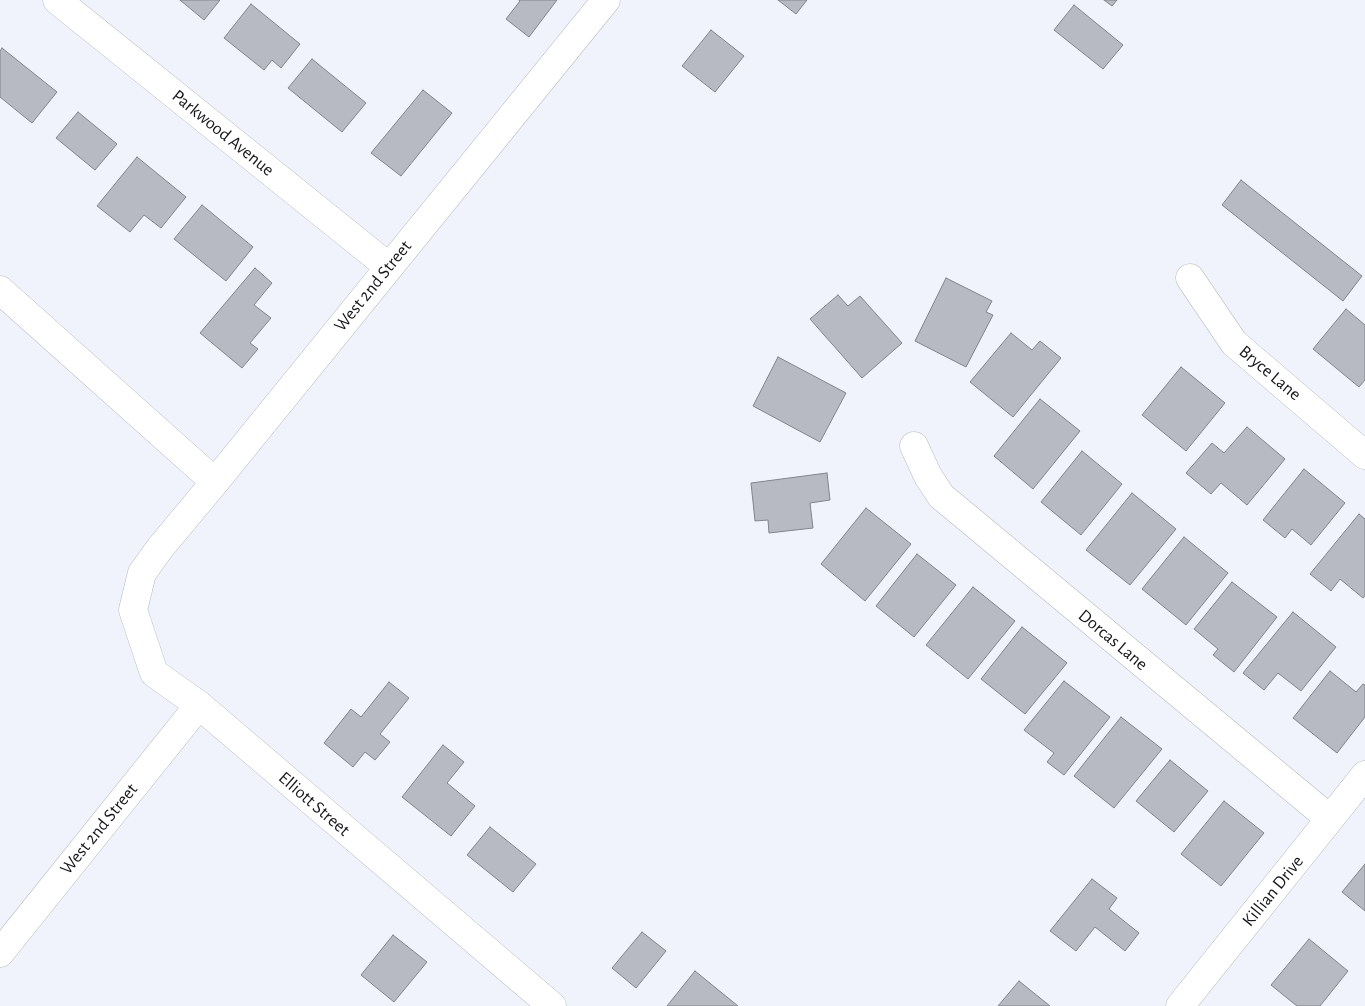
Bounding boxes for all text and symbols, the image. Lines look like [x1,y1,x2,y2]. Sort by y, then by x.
street label: Parkwood Avenue [167,85,279,181]
street label: West 2nd Street [330,236,416,336]
street label: Bryce Lane [1235,341,1305,405]
street label: Dorcas Lane [1074,605,1152,675]
street label: Elliott Street [274,767,354,841]
street label: West 2nd Street [56,779,142,879]
street label: Killian Drive [1238,851,1308,931]

